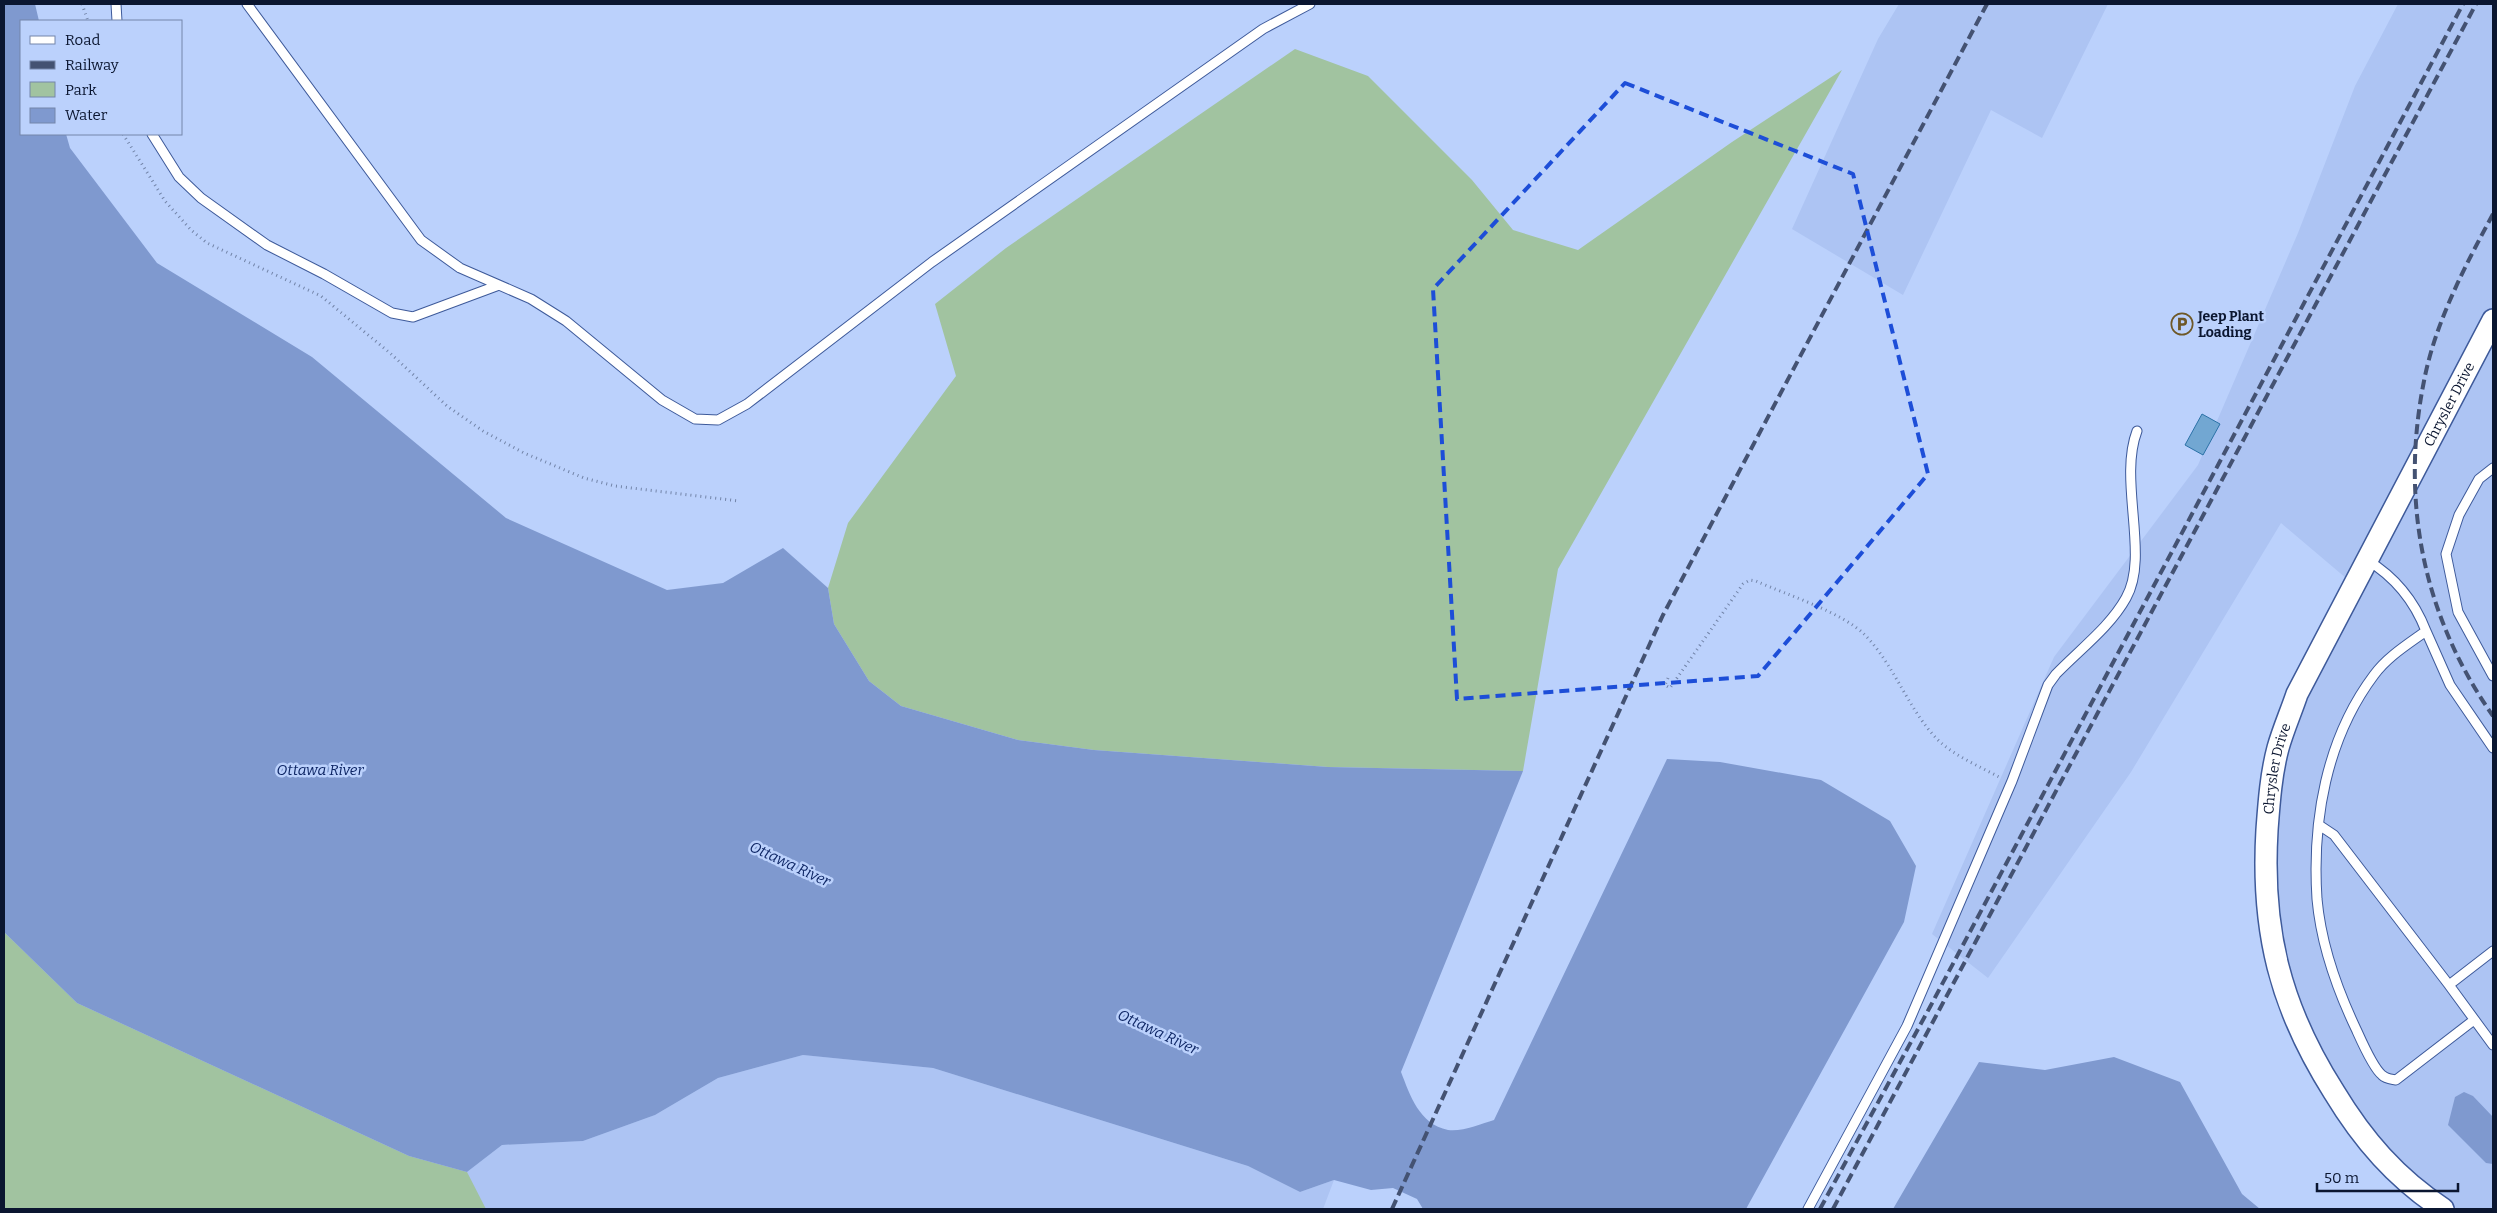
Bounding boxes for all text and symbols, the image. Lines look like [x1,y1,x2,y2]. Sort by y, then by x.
legend [20,20,182,135]
text: Road [65,31,100,49]
text: Railway [65,56,119,74]
text: Park [65,81,97,99]
text: Water [65,106,108,124]
place label: Jeep Plant Loading [2197,308,2265,341]
parking icon: Jeep Plant Loading [2170,312,2194,336]
street label: Chrysler Drive [2420,359,2478,450]
street label: Chrysler Drive [2260,721,2295,815]
water label: Ottawa River [277,761,364,779]
water label: Ottawa River [747,837,834,891]
water label: Ottawa River [1115,1005,1202,1059]
scale bar [2317,1160,2458,1192]
text: 50 m [2324,1169,2360,1187]

